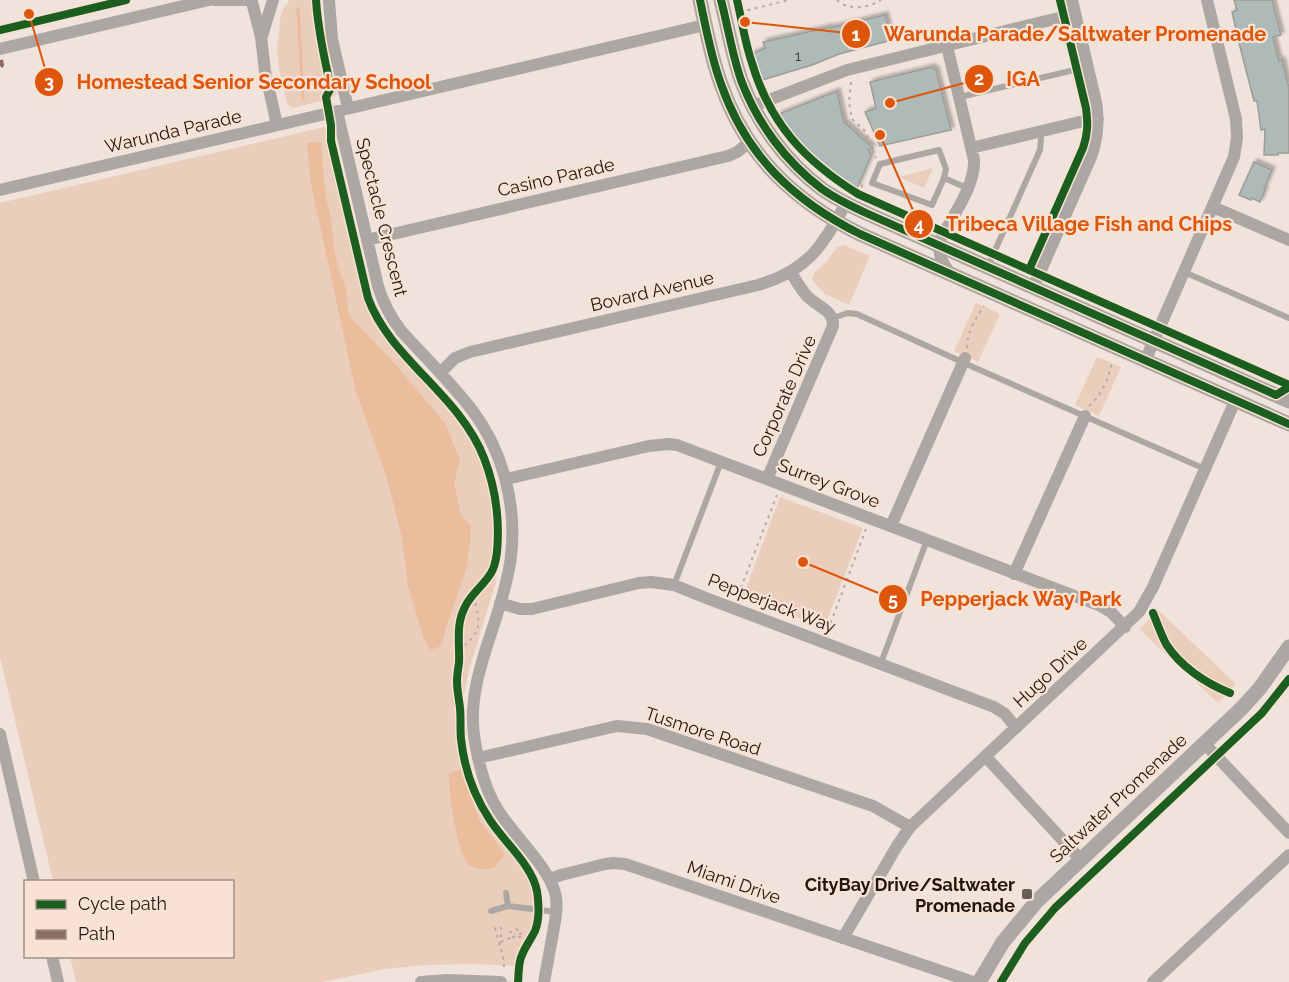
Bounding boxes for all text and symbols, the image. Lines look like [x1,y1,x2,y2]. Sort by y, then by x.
callout: Warunda Parade/Saltwater Promenade [841,15,1278,53]
text: Warunda Parade/Saltwater Promenade [884,22,1266,46]
text: 1 [852,24,861,45]
house number: 1 [795,47,802,65]
callout: IGA [964,60,1052,98]
callout: Homestead Senior Secondary School [34,63,444,101]
text: IGA [1006,67,1040,91]
text: 2 [974,68,984,89]
text: Homestead Senior Secondary School [77,70,432,94]
text: 3 [44,71,54,92]
street label: Warunda Parade [103,105,244,157]
street label: Spectacle Crescent [352,136,412,298]
street label: Casino Parade [496,153,617,201]
callout: Tribeca Village Fish and Chips [904,205,1245,243]
text: Tribeca Village Fish and Chips [946,212,1232,236]
text: 4 [914,214,924,235]
street label: Bovard Avenue [588,267,716,315]
street label: Corporate Drive [748,331,820,460]
street label: Surrey Grove [775,454,883,512]
street label: Pepperjack Way [705,569,839,637]
callout: Pepperjack Way Park [878,580,1134,618]
text: Pepperjack Way Park [920,587,1123,611]
text: 5 [888,589,898,610]
street label: Hugo Drive [1009,632,1092,712]
street label: Tusmore Road [642,702,764,760]
street label: Saltwater Promenade [1045,729,1191,867]
street label: Miami Drive [684,856,784,908]
place label: CityBay Drive/Saltwater Promenade [805,874,1015,916]
legend [24,880,234,958]
marker: CityBay Drive/Saltwater Promenade [1020,887,1034,901]
text: Cycle path [78,893,167,914]
text: Path [78,923,115,944]

